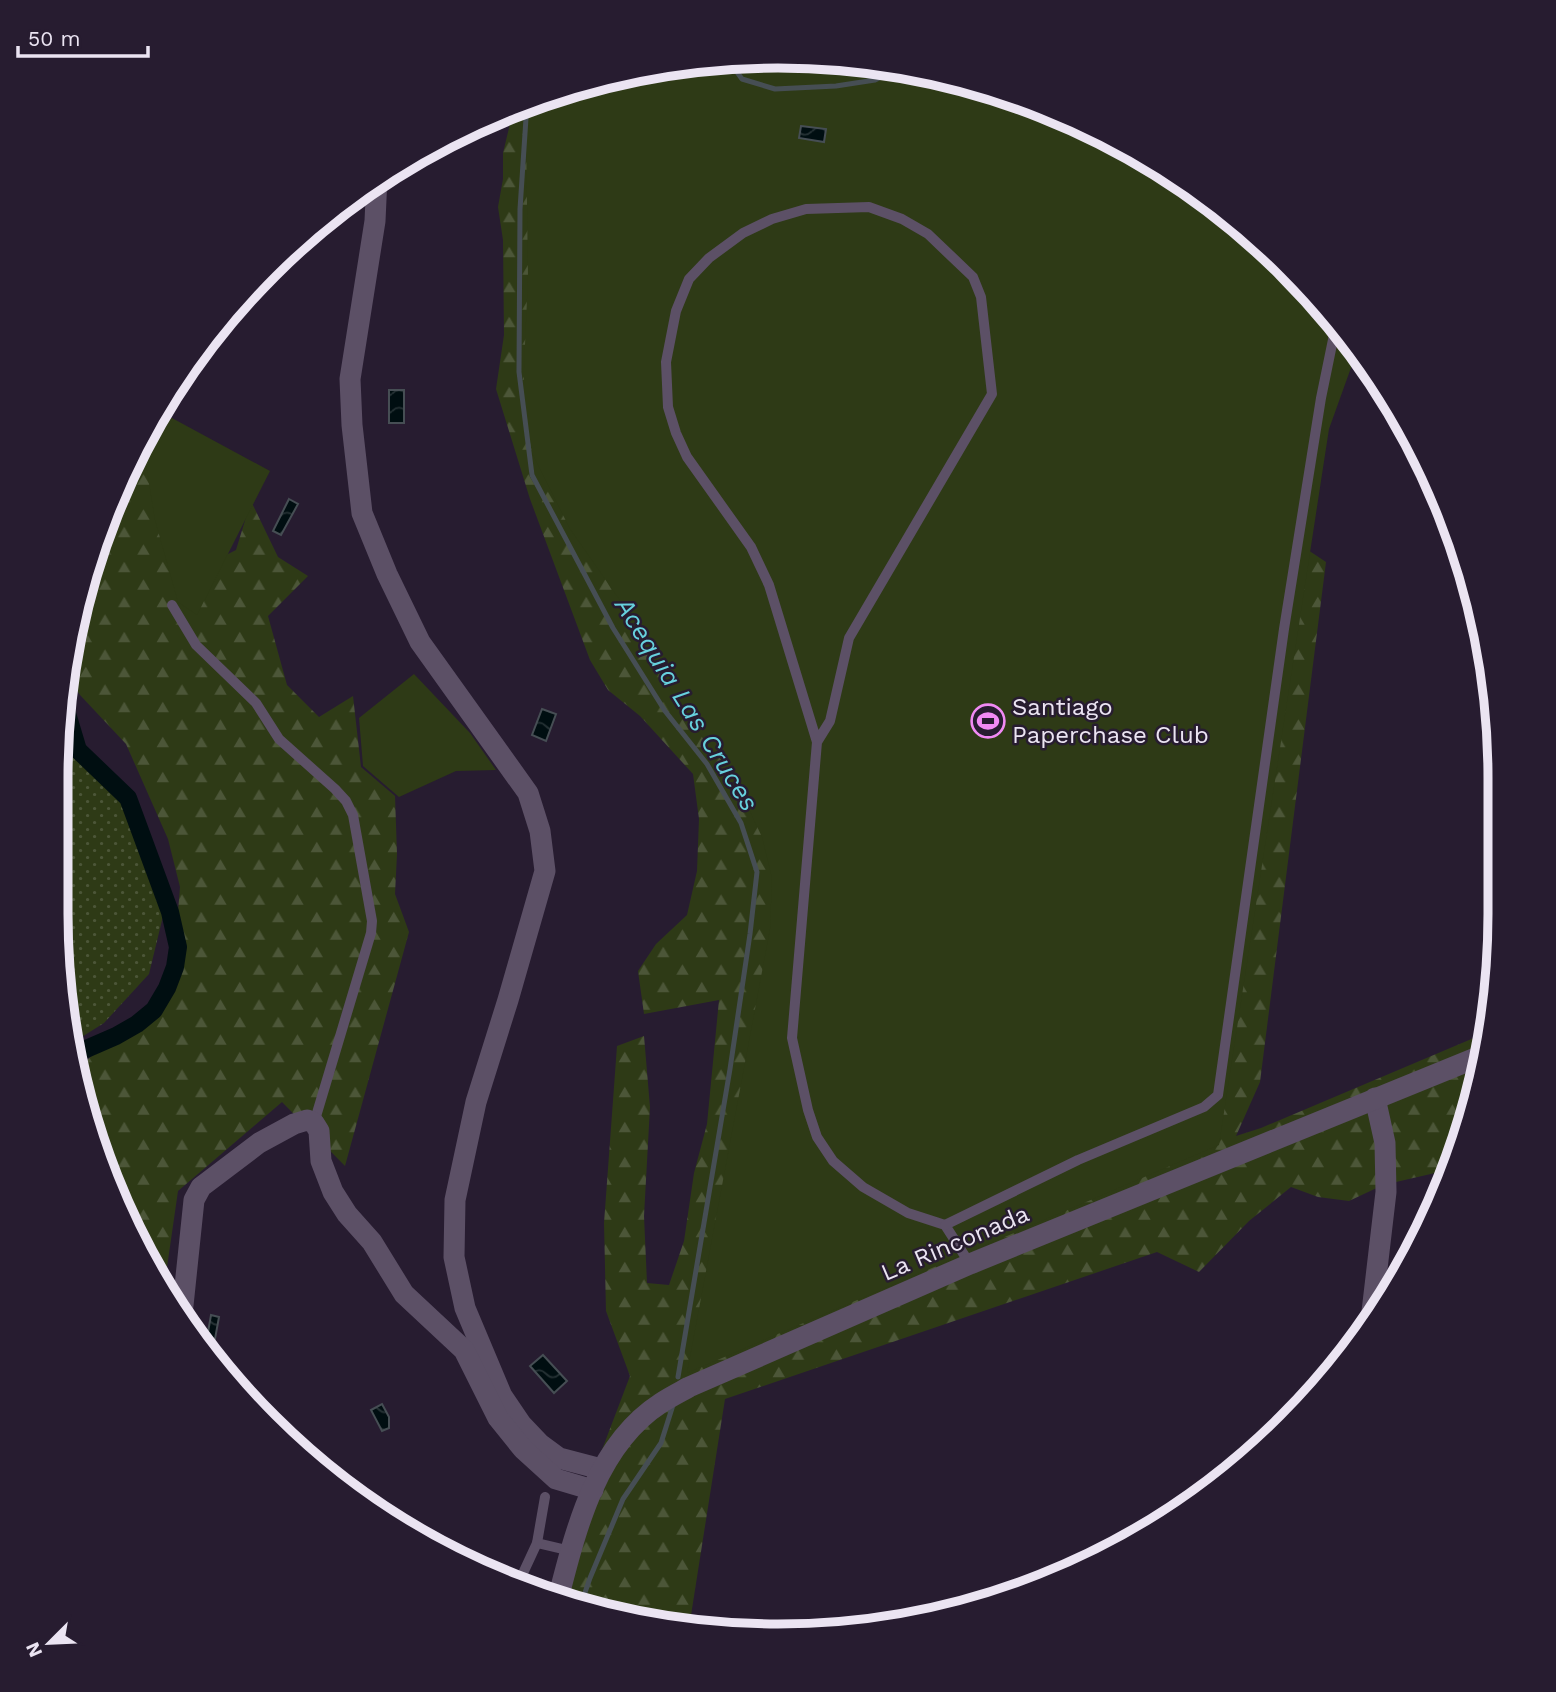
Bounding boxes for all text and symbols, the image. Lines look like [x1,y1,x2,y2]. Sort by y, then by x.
scale bar [18,14,147,58]
text: 50 m [28,26,80,51]
water label: Acequia Las Cruces [609,591,765,816]
place label: Santiago Paperchase Club [1012,693,1209,749]
sports icon: Santiago Paperchase Club [969,702,1007,740]
street label: La Rinconada [877,1199,1033,1287]
north arrow [14,1608,84,1678]
text: N [21,1639,47,1661]

